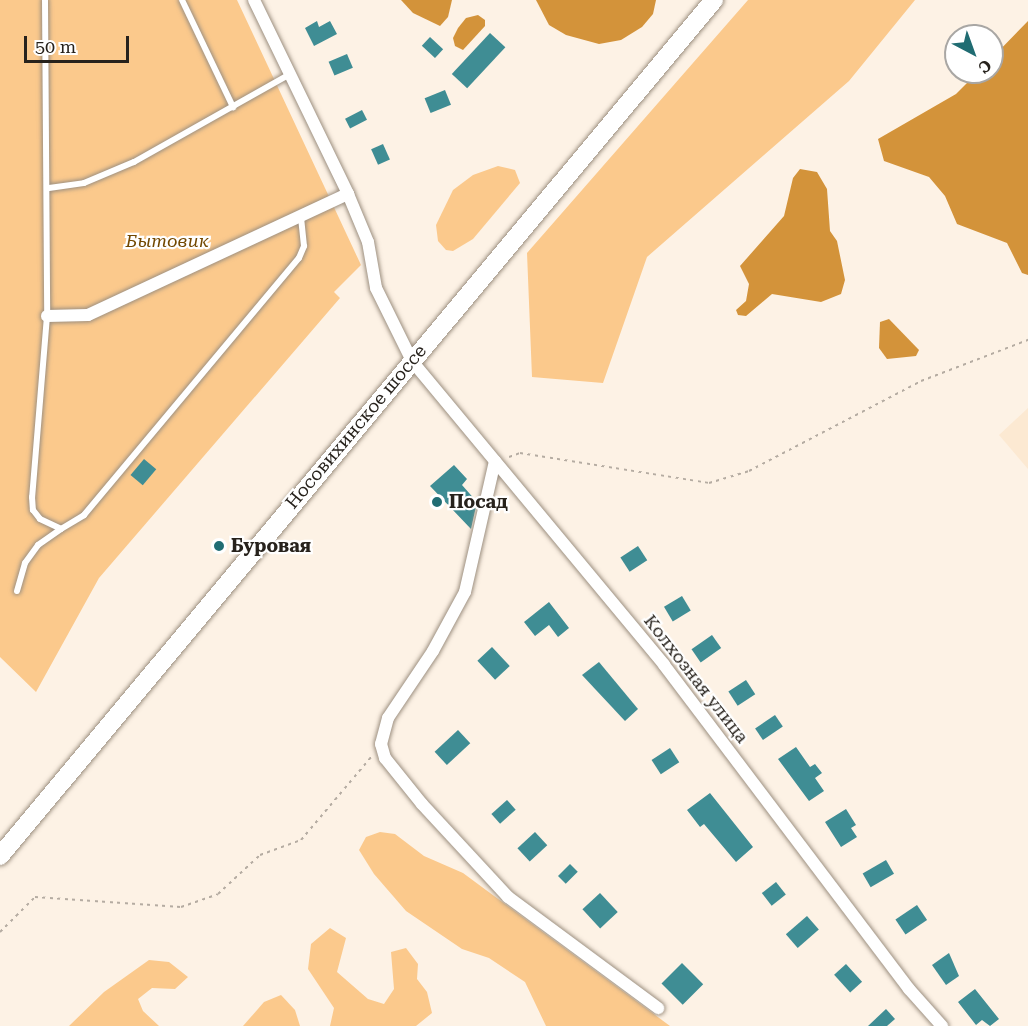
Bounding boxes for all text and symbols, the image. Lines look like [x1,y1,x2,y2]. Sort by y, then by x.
scale bar [27,24,132,62]
north arrow [944,24,1004,84]
text: 50 m [35,36,76,57]
text: С [974,56,995,77]
park label: Бытовик [125,230,209,252]
street label: Носовихинское шоссе [281,341,431,513]
place label: Посад [449,491,508,513]
marker: Посад [430,495,444,509]
place label: Буровая [231,535,311,557]
marker: Буровая [212,539,226,553]
street label: Колхозная улица [639,610,753,748]

